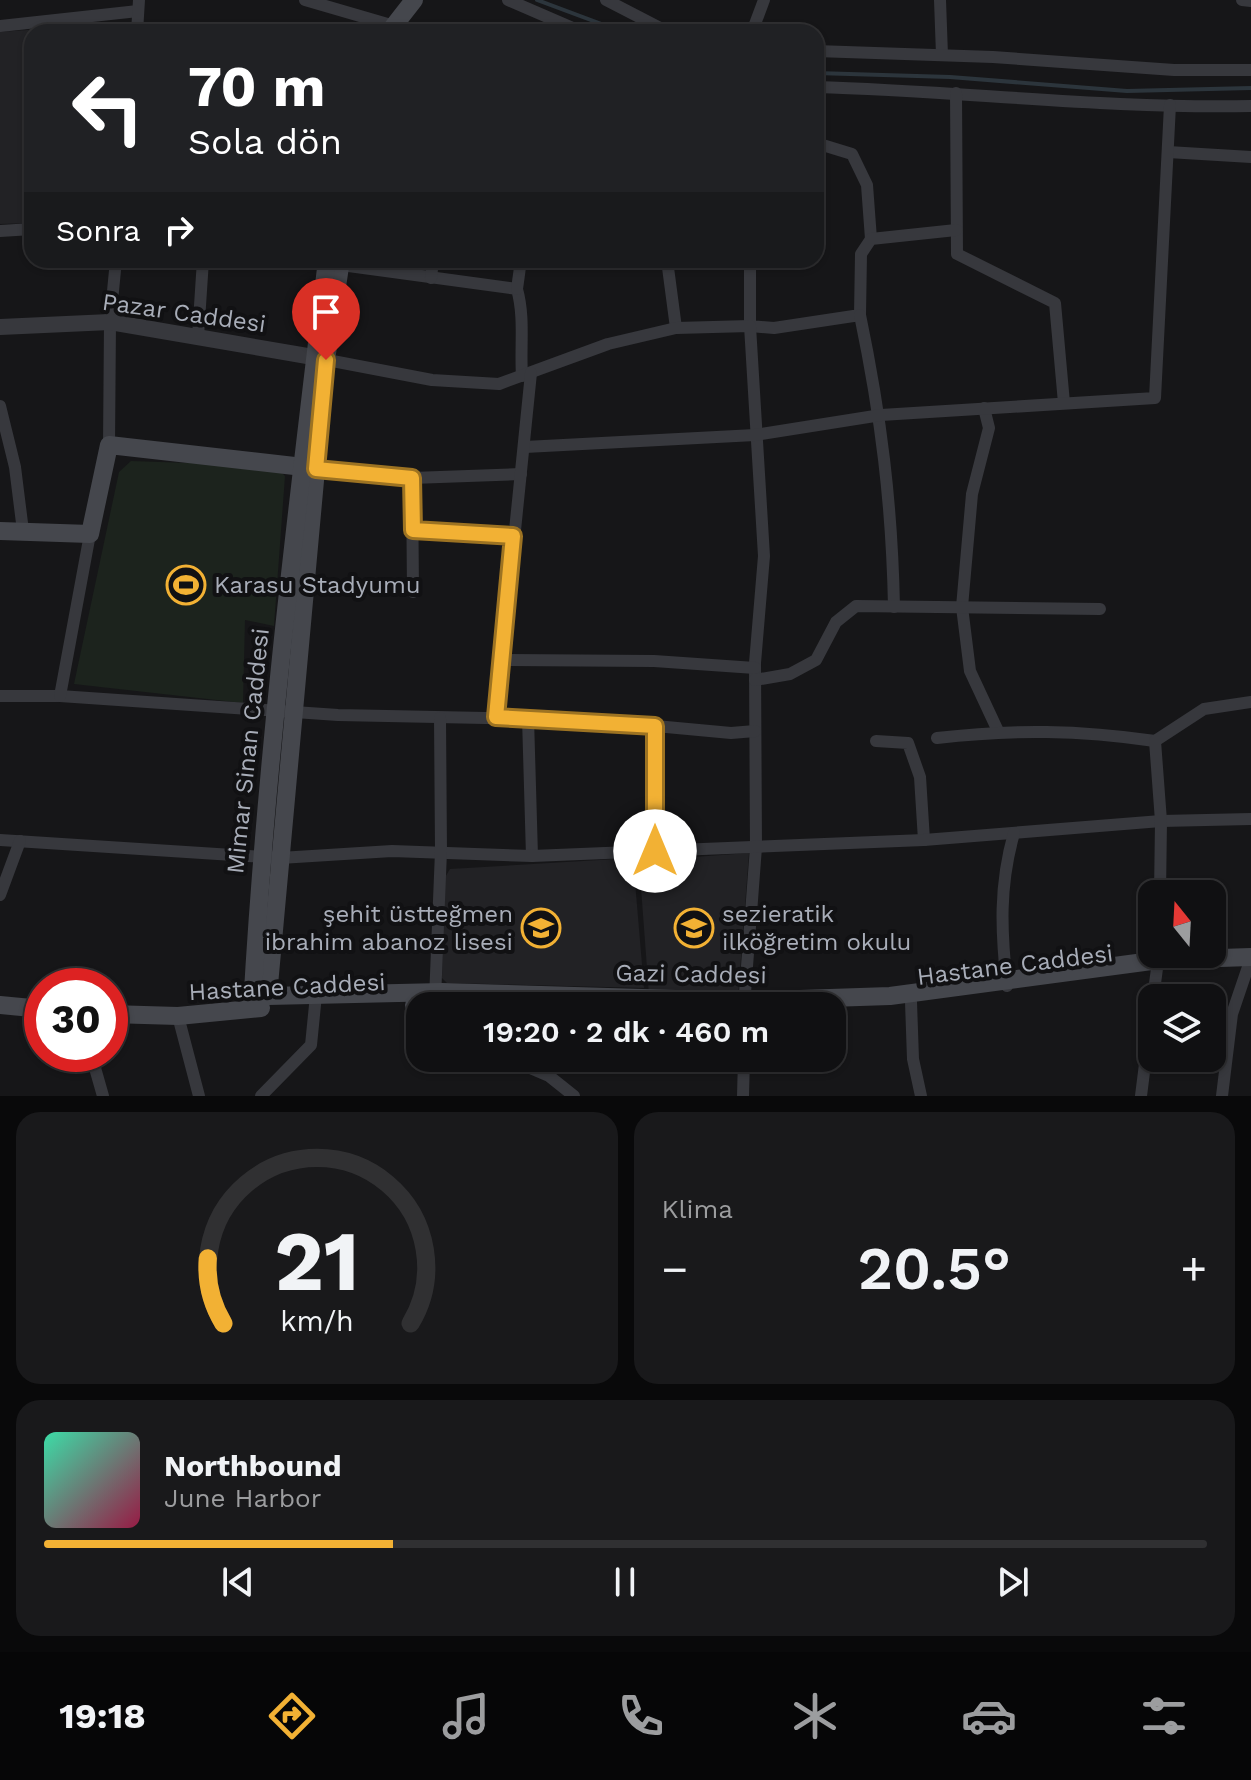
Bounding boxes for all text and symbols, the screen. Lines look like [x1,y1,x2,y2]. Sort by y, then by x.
text: 70 m [188,54,325,120]
icon: left [56,56,160,160]
text: Sola dön [188,121,342,163]
icon: right [157,208,201,252]
text: Sonra [56,213,141,248]
pin [292,278,360,360]
street label: Pazar Caddesi [100,288,268,338]
icon: arrive [304,290,348,334]
sports icon: Karasu Stadyumu [165,564,207,606]
place label: Karasu Stadyumu [214,571,421,599]
street label: Mimar Sinan Caddesi [221,627,275,875]
position arrow [613,809,697,893]
north arrow [1138,880,1226,968]
map controls [1138,880,1226,1072]
place label: şehit üstteğmen ibrahim abanoz lisesi [265,900,513,956]
place label: sezieratik ilköğretim okulu [722,900,911,956]
school or university icon: şehit üstteğmen ibrahim abanoz lisesi [520,907,562,949]
school or university icon: sezieratik ilköğretim okulu [673,907,715,949]
street label: Hastane Caddesi [915,939,1115,991]
street label: Gazi Caddesi [615,959,767,989]
speed limit sign: 30 [24,968,128,1072]
street label: Hastane Caddesi [188,968,386,1006]
button: layers [1138,984,1226,1072]
text: 19:20 · 2 dk · 460 m [483,1014,769,1049]
text: Klima [662,1194,733,1224]
text: 21 [274,1213,359,1310]
text: 20.5° [858,1233,1011,1304]
text: − [662,1243,688,1295]
text: + [1180,1243,1207,1295]
text: km/h [280,1304,354,1338]
text: Northbound [164,1448,341,1483]
text: June Harbor [164,1483,321,1513]
icon: previous [216,1560,260,1604]
icon: pause [603,1560,647,1604]
icon: next [991,1560,1035,1604]
icon: directions [264,1688,320,1744]
icon: music [438,1688,494,1744]
icon: phone [613,1688,669,1744]
icon: climate [787,1688,843,1744]
icon: car [961,1688,1017,1744]
icon: filters [1136,1688,1192,1744]
text: 19:18 [59,1695,146,1737]

